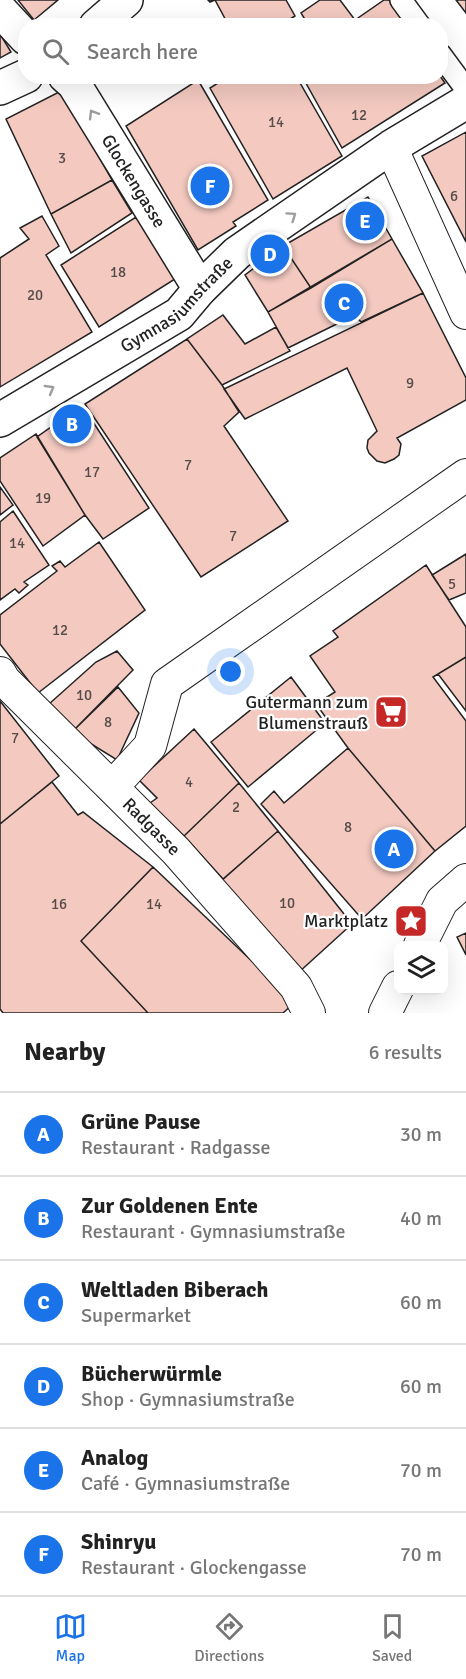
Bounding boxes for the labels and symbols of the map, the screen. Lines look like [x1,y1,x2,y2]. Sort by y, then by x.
house number: 12 [351,106,367,124]
one-way arrow [88,110,100,120]
house number: 14 [268,113,284,131]
street label: Glockengasse [97,130,171,232]
house number: 3 [58,149,66,167]
pin: F [190,164,230,208]
house number: 6 [450,187,458,205]
pin: E [346,198,385,244]
one-way arrow [285,212,296,223]
pin: D [250,232,290,276]
street label: Gymnasiumstraße [116,252,237,357]
house number: 18 [110,263,126,281]
pin: C [324,280,364,326]
house number: 20 [27,286,43,304]
house number: 9 [406,374,414,392]
one-way arrow [44,385,54,396]
pin: B [52,402,92,446]
house number: 7 [184,456,192,474]
house number: 17 [84,463,100,481]
house number: 19 [35,489,51,507]
house number: 7 [229,527,237,545]
house number: 14 [9,534,25,552]
house number: 5 [448,575,456,593]
house number: 12 [52,621,68,639]
your location [216,657,245,686]
house number: 10 [76,686,92,704]
place label: Gutermann zum Blumenstrauß [246,691,368,734]
supermarket icon: Gutermann zum Blumenstrauß [373,694,409,730]
house number: 8 [104,713,112,731]
house number: 7 [11,729,19,747]
house number: 4 [185,773,193,791]
street label: Radgasse [118,793,185,860]
house number: 2 [232,798,240,816]
house number: 8 [344,818,352,836]
pin: A [374,826,414,872]
house number: 10 [279,894,295,912]
house number: 16 [51,895,67,913]
house number: 14 [146,895,162,913]
place icon: Marktplatz [393,903,429,939]
place label: Marktplatz [304,910,388,932]

